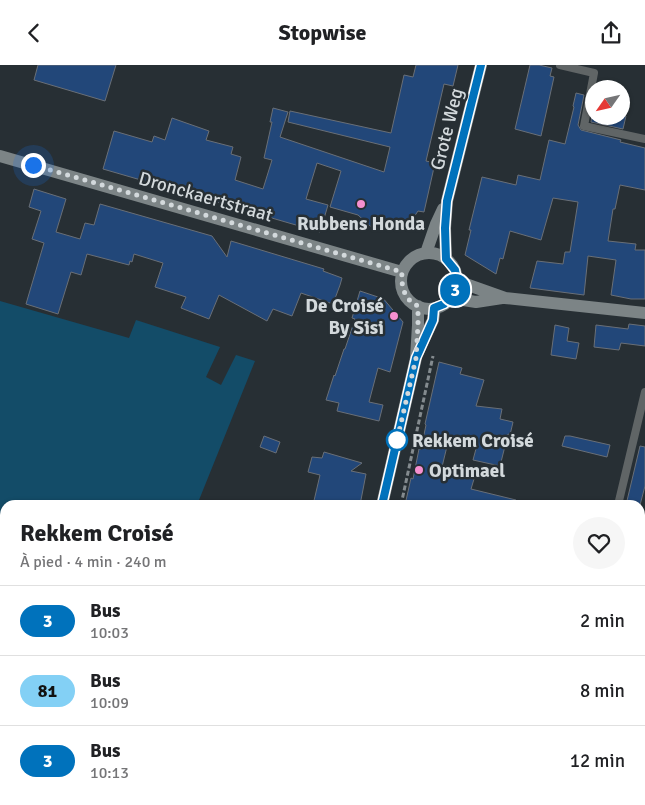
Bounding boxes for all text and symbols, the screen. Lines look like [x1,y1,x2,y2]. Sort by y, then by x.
icon: back [20,19,48,47]
text: Stopwise [279,19,366,46]
icon: share [597,19,625,47]
north arrow [585,80,630,125]
map controls [585,80,630,125]
street label: Grote Weg [425,86,469,173]
your location [21,153,46,178]
street label: Dronckaertstraat [136,166,276,228]
marker: Rubbens Honda [355,198,367,210]
place label: Rubbens Honda [297,212,425,236]
line badge: 3 [439,274,471,306]
text: 3 [450,279,460,301]
place label: De Croisé By Sisi [305,294,384,340]
marker: De Croisé By Sisi [388,310,400,322]
marker: Rekkem Croisé [386,429,408,451]
place label: Rekkem Croisé [412,429,534,453]
place label: Optimael [429,459,505,483]
marker: Optimael [413,464,425,476]
button: heart [573,517,625,569]
text: Rekkem Croisé [20,518,174,548]
text: À pied · 4 min · 240 m [20,552,167,572]
text: Bus [90,599,121,623]
text: 2 min [580,609,625,633]
text: 3 [43,610,52,632]
text: 10:03 [90,623,129,643]
text: Bus [90,669,121,693]
text: 8 min [580,679,625,703]
text: 81 [38,680,57,702]
text: 10:09 [90,693,129,713]
text: Bus [90,739,121,763]
text: 12 min [570,749,625,773]
text: 3 [43,750,52,772]
text: 10:13 [90,763,129,783]

